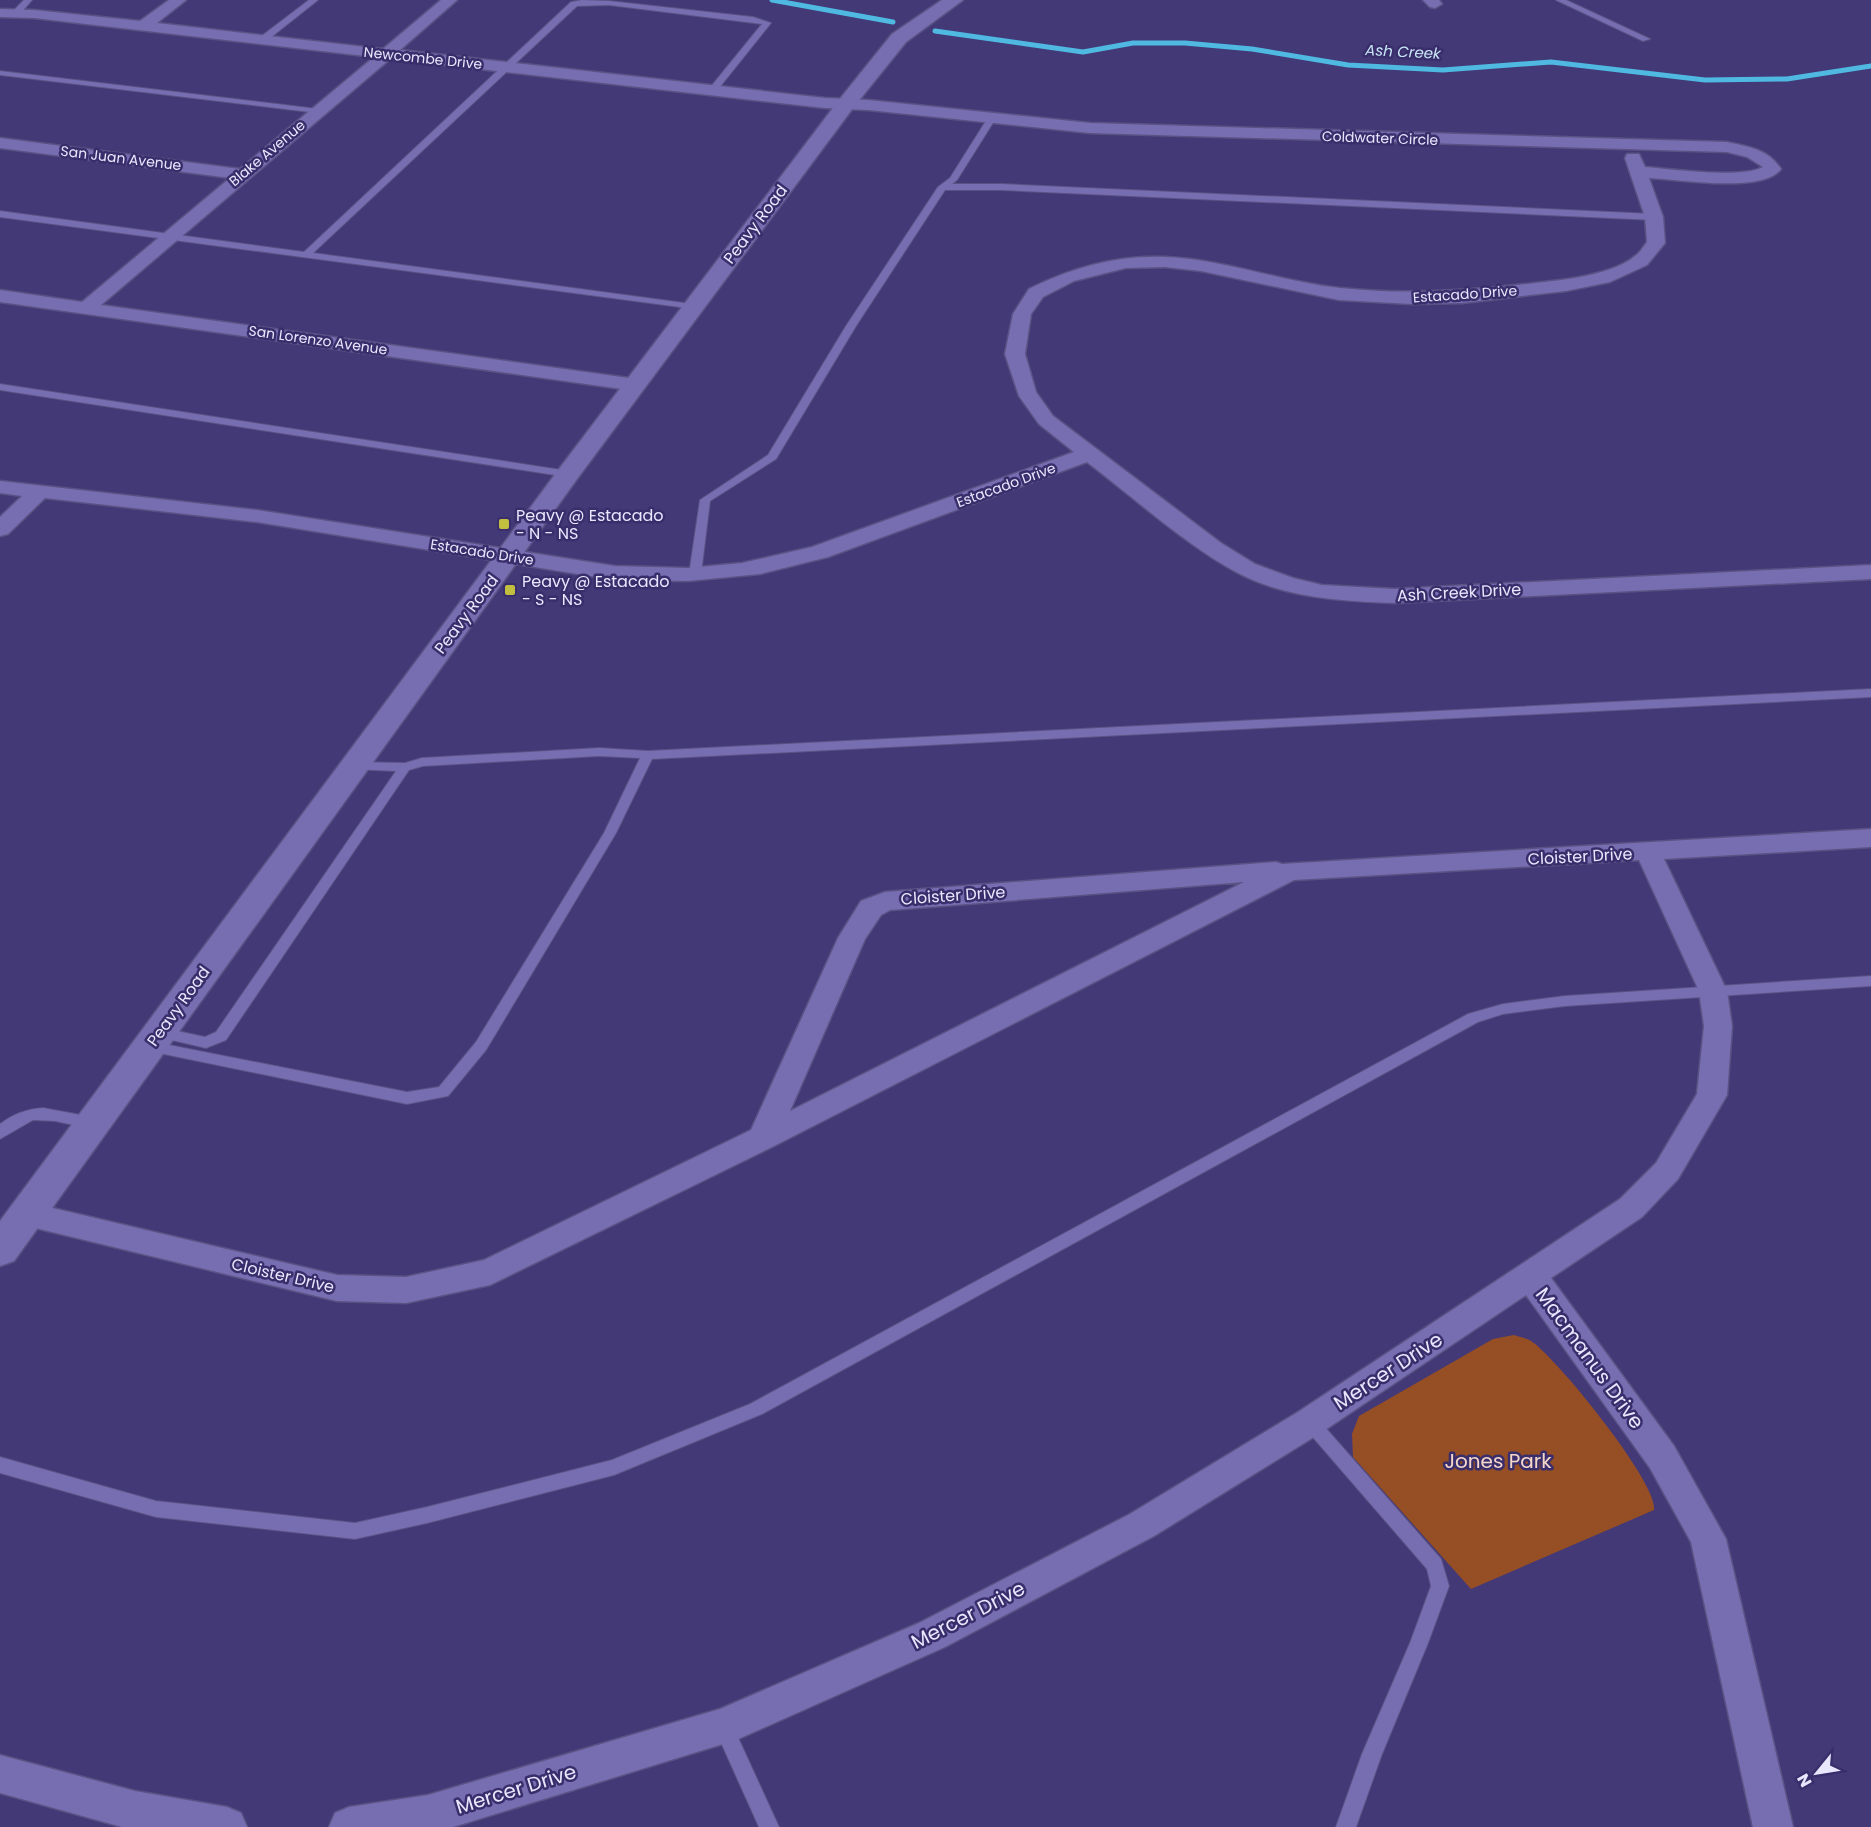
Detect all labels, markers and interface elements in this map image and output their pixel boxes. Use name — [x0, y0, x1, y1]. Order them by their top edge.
water label: Ash Creek — [1364, 39, 1443, 64]
street label: Newcombe Drive — [363, 42, 483, 74]
street label: Blake Avenue — [225, 115, 310, 191]
street label: Coldwater Circle — [1321, 126, 1439, 150]
street label: San Juan Avenue — [59, 141, 183, 175]
street label: Peavy Road — [718, 180, 793, 269]
street label: Estacado Drive — [1412, 280, 1518, 308]
street label: San Lorenzo Avenue — [247, 320, 389, 360]
street label: Estacado Drive — [954, 458, 1059, 512]
place label: Peavy @ Estacado - N - NS — [516, 504, 664, 545]
marker: Peavy @ Estacado - N - NS — [497, 517, 511, 531]
street label: Estacado Drive — [429, 534, 535, 570]
street label: Peavy Road — [429, 570, 504, 659]
place label: Peavy @ Estacado - S - NS — [522, 570, 670, 611]
street label: Ash Creek Drive — [1396, 578, 1522, 607]
marker: Peavy @ Estacado - S - NS — [503, 583, 517, 597]
street label: Cloister Drive — [1527, 842, 1633, 871]
street label: Cloister Drive — [900, 880, 1006, 911]
street label: Peavy Road — [142, 962, 215, 1051]
street label: Cloister Drive — [229, 1252, 337, 1299]
street label: Macmanus Drive — [1529, 1282, 1651, 1434]
street label: Mercer Drive — [1328, 1325, 1448, 1417]
park label: Jones Park — [1444, 1447, 1552, 1475]
street label: Mercer Drive — [906, 1574, 1030, 1656]
north arrow — [1787, 1743, 1847, 1803]
street label: Mercer Drive — [452, 1757, 580, 1821]
text: N — [1791, 1769, 1817, 1791]

